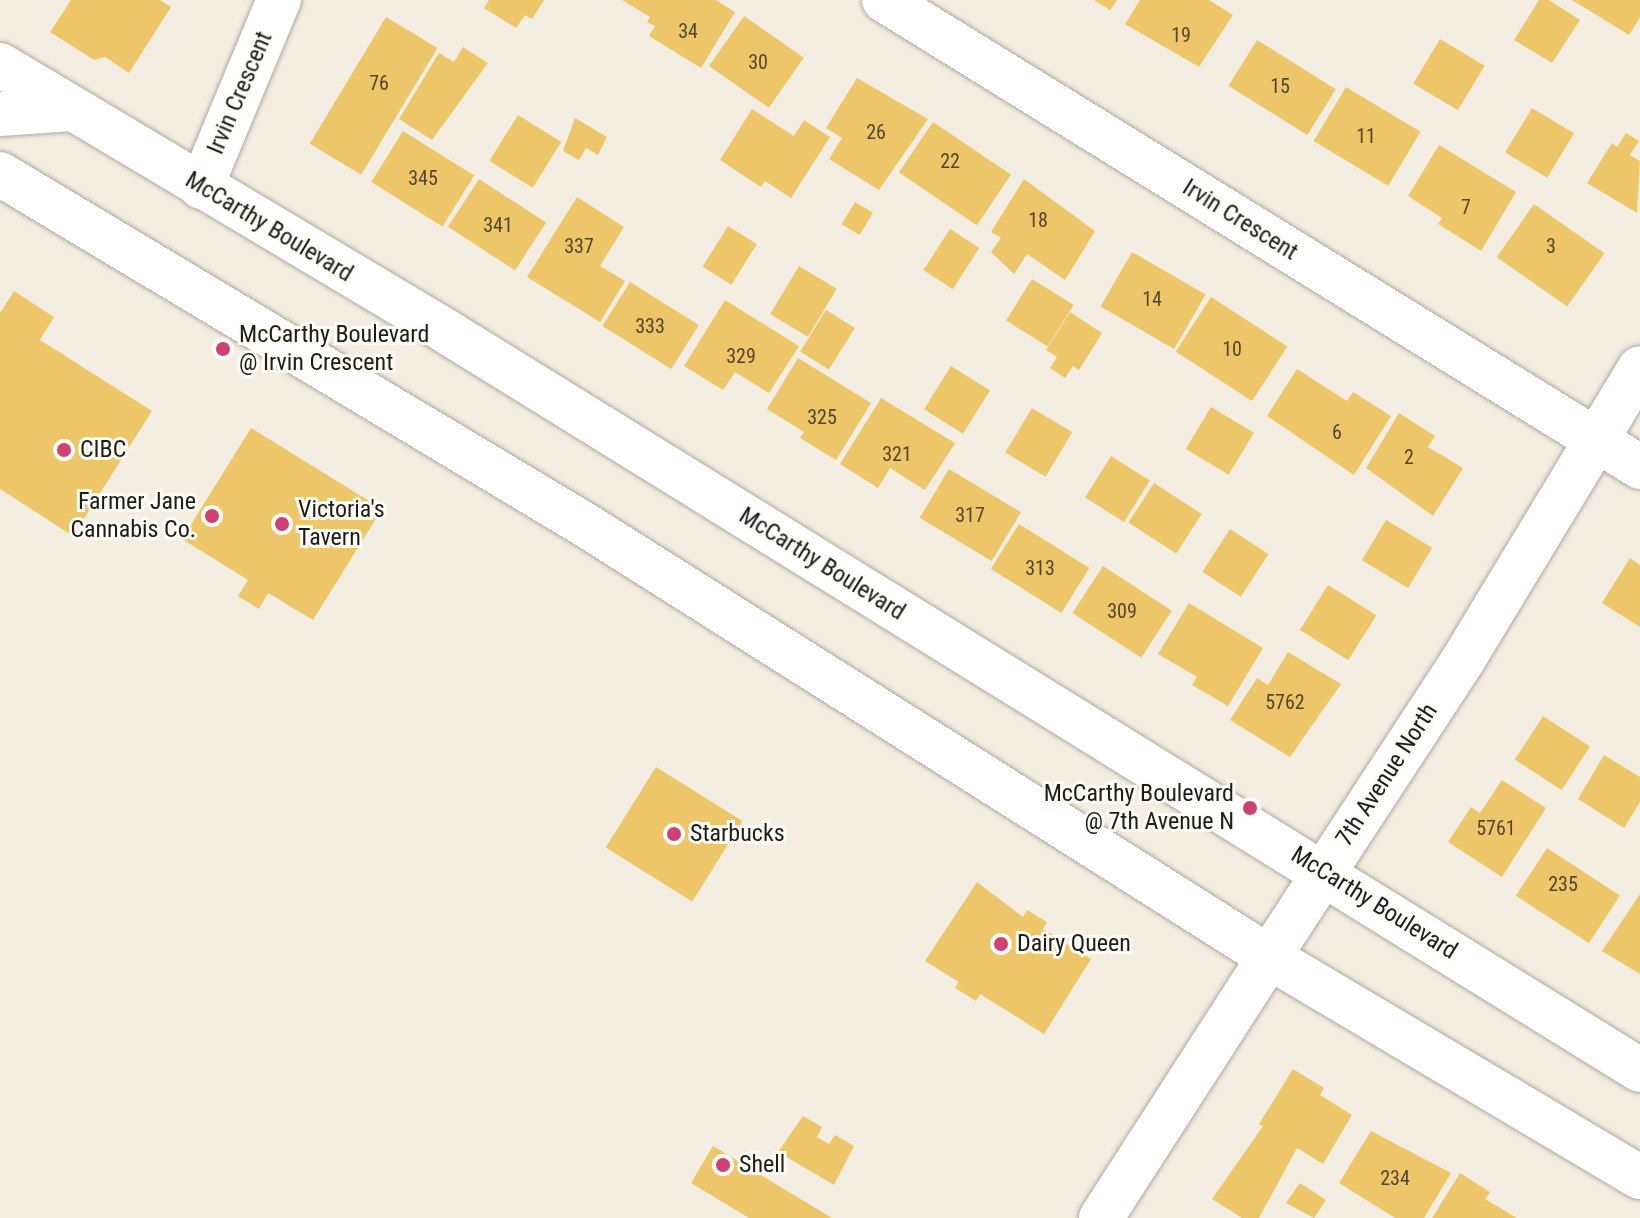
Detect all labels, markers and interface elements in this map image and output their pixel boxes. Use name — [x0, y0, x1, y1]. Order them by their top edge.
house number: 34 — [678, 19, 698, 43]
house number: 19 — [1171, 23, 1191, 47]
street label: Irvin Crescent — [201, 27, 279, 159]
house number: 30 — [748, 50, 768, 74]
house number: 76 — [369, 71, 389, 95]
house number: 15 — [1270, 74, 1290, 98]
house number: 26 — [866, 120, 886, 144]
house number: 11 — [1356, 124, 1376, 148]
house number: 22 — [940, 149, 960, 173]
street label: McCarthy Boulevard — [180, 166, 358, 288]
house number: 345 — [408, 166, 438, 190]
street label: Irvin Crescent — [1177, 173, 1303, 267]
house number: 7 — [1461, 195, 1471, 219]
house number: 18 — [1028, 208, 1048, 232]
house number: 341 — [483, 213, 513, 237]
house number: 337 — [564, 234, 594, 258]
house number: 3 — [1546, 234, 1556, 258]
house number: 14 — [1142, 287, 1162, 311]
house number: 333 — [635, 314, 665, 338]
place label: McCarthy Boulevard @ Irvin Crescent — [239, 321, 429, 377]
house number: 10 — [1222, 337, 1242, 361]
marker: McCarthy Boulevard @ Irvin Crescent — [214, 340, 232, 358]
house number: 329 — [726, 344, 756, 368]
house number: 325 — [807, 405, 837, 429]
house number: 6 — [1332, 420, 1342, 444]
place label: CIBC — [80, 436, 126, 464]
marker: CIBC — [55, 441, 73, 459]
house number: 321 — [882, 442, 912, 466]
house number: 2 — [1404, 445, 1414, 469]
place label: Farmer Jane Cannabis Co. — [70, 488, 196, 544]
place label: Victoria's Tavern — [298, 496, 385, 552]
street label: McCarthy Boulevard — [734, 501, 910, 627]
house number: 317 — [955, 503, 985, 527]
marker: Farmer Jane Cannabis Co. — [203, 507, 221, 525]
marker: Victoria's Tavern — [273, 515, 291, 533]
house number: 313 — [1025, 556, 1055, 580]
house number: 309 — [1107, 599, 1137, 623]
house number: 5762 — [1265, 690, 1305, 714]
street label: 7th Avenue North — [1330, 698, 1444, 852]
place label: McCarthy Boulevard @ 7th Avenue N — [1044, 780, 1234, 836]
marker: McCarthy Boulevard @ 7th Avenue N — [1241, 799, 1259, 817]
house number: 5761 — [1476, 816, 1516, 840]
place label: Starbucks — [690, 820, 785, 848]
marker: Starbucks — [665, 825, 683, 843]
street label: McCarthy Boulevard — [1286, 840, 1462, 966]
house number: 235 — [1548, 872, 1578, 896]
place label: Dairy Queen — [1017, 930, 1131, 958]
marker: Dairy Queen — [992, 935, 1010, 953]
place label: Shell — [739, 1151, 785, 1179]
marker: Shell — [714, 1156, 732, 1174]
house number: 234 — [1380, 1166, 1410, 1190]

